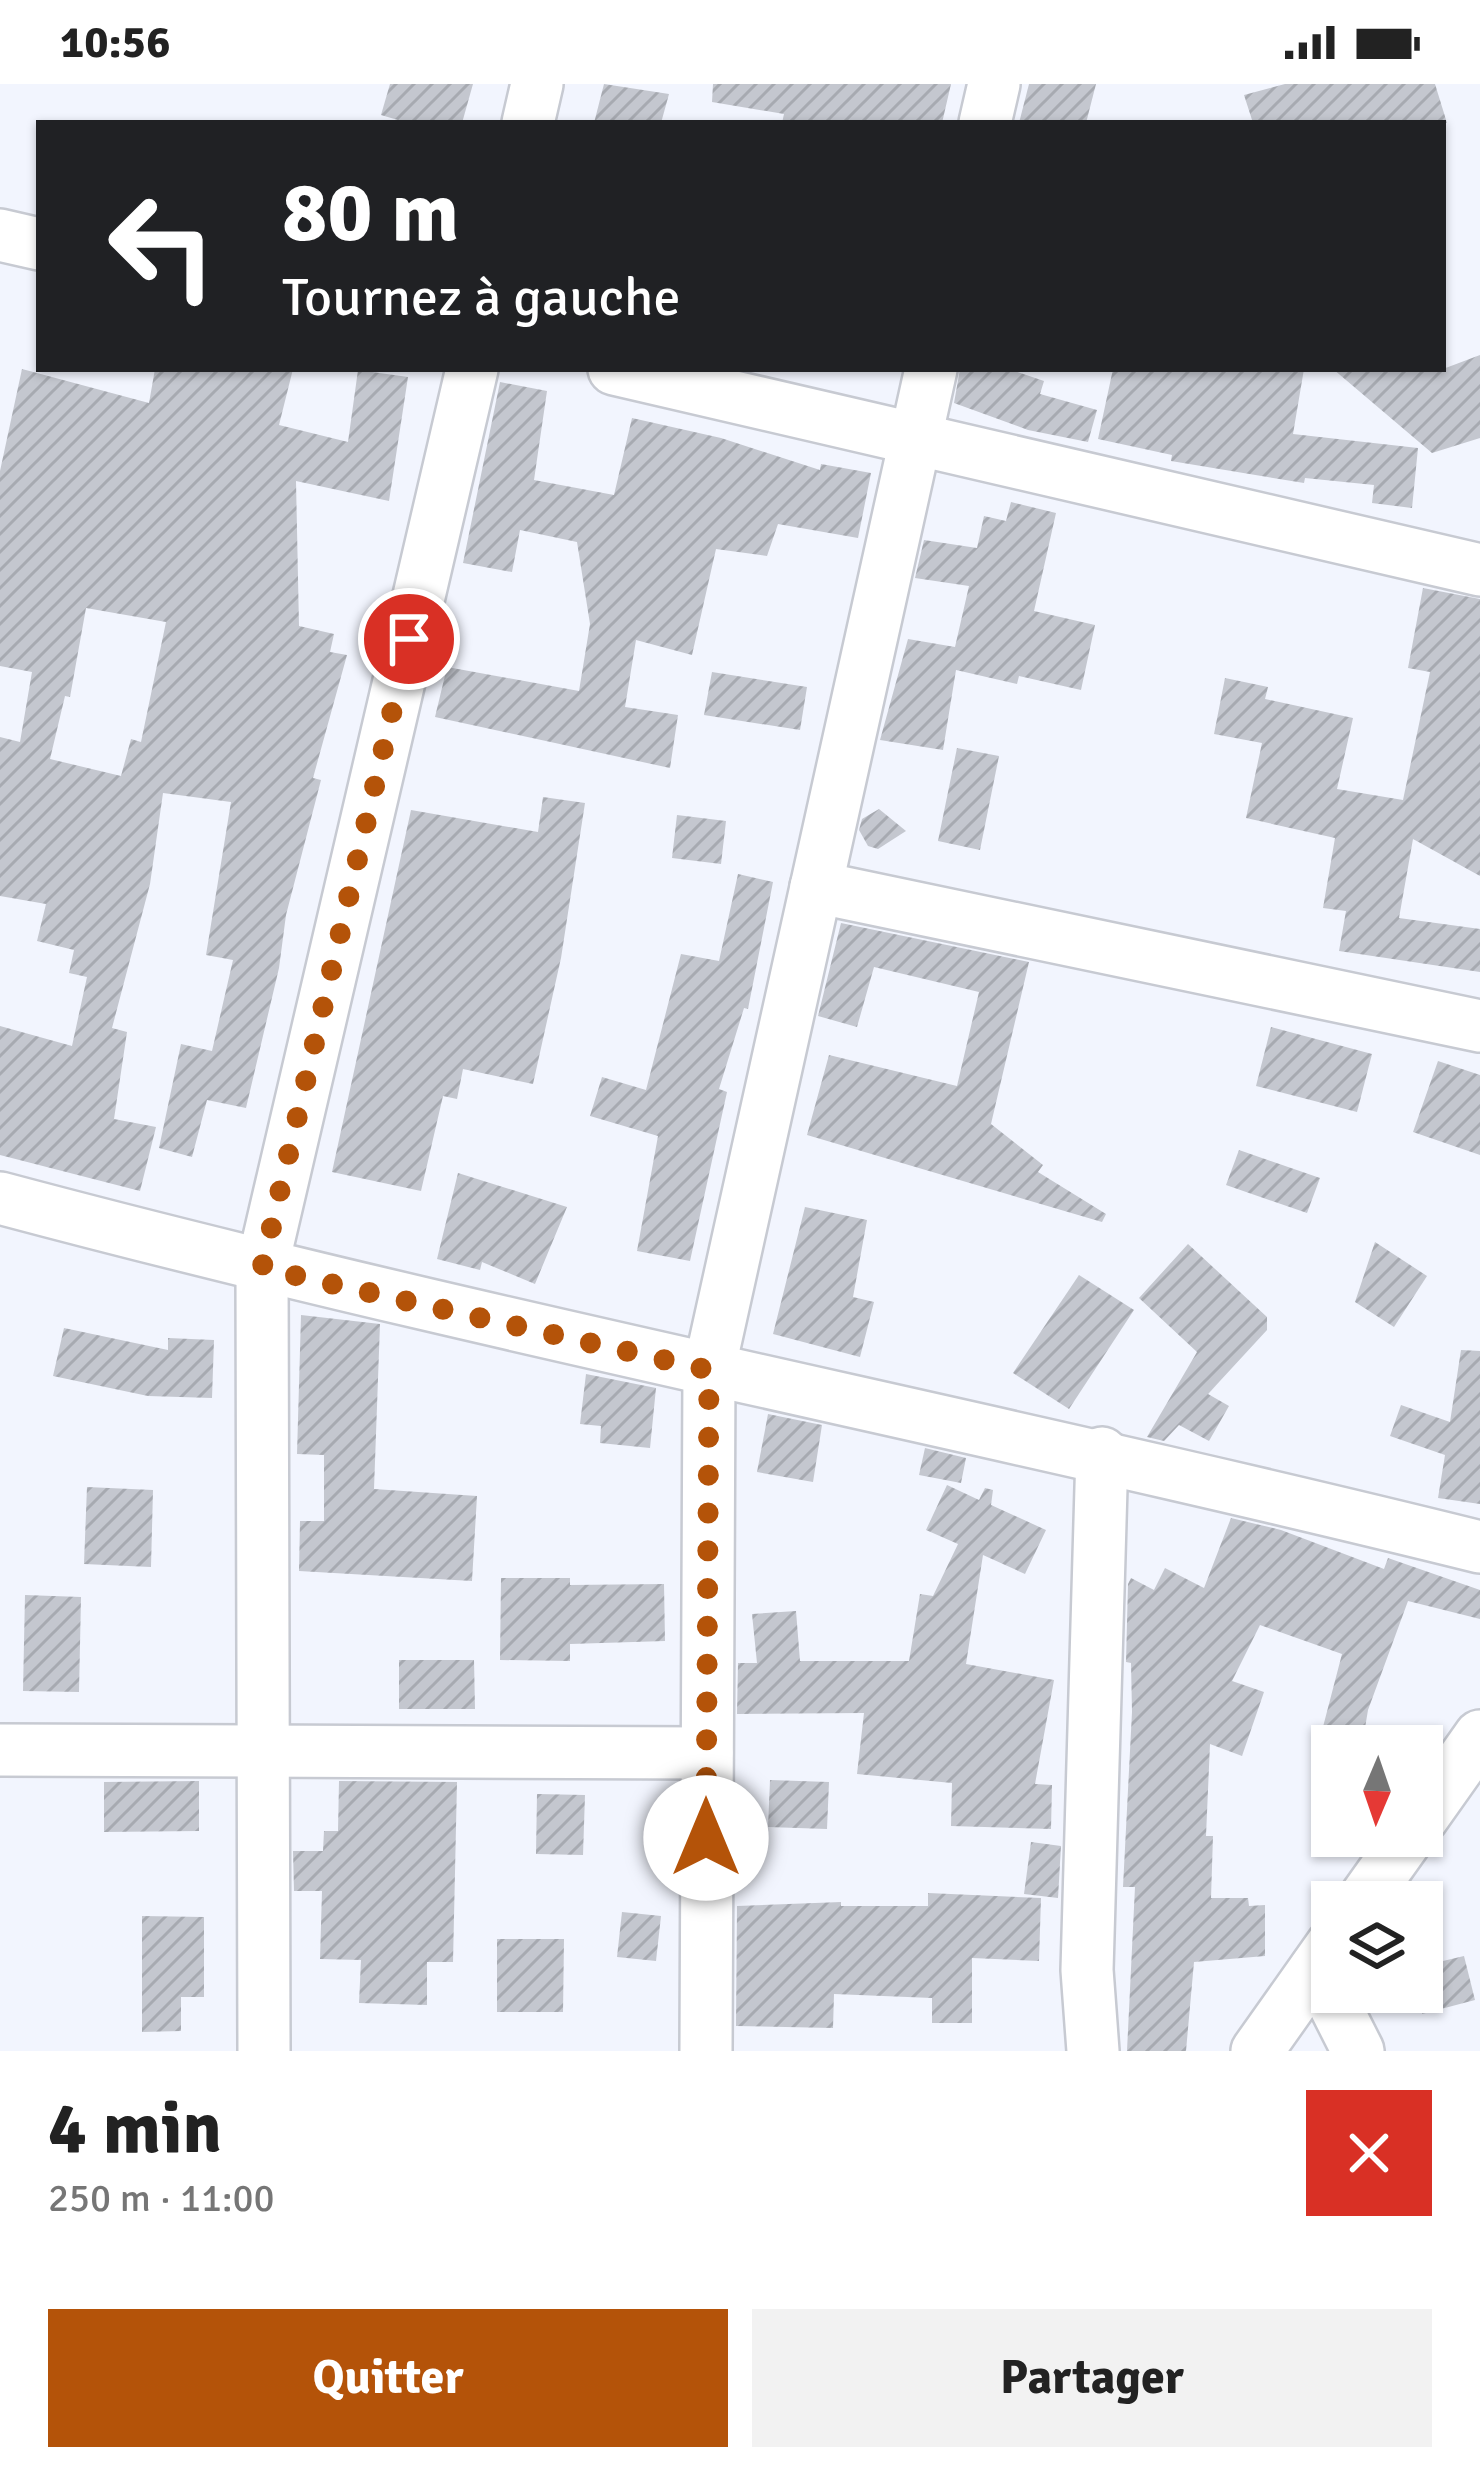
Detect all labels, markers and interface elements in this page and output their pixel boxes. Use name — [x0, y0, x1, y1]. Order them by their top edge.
text: 10:56 — [60, 15, 170, 70]
text: 80 m — [282, 161, 459, 265]
icon: left — [84, 168, 240, 324]
text: Tournez à gauche — [282, 264, 680, 331]
pin — [358, 588, 460, 690]
icon: arrive — [376, 606, 442, 672]
north arrow — [1311, 1725, 1443, 1857]
map controls — [1311, 1725, 1443, 2013]
position arrow — [643, 1775, 769, 1901]
button: layers — [1311, 1881, 1443, 2013]
text: 4 min — [48, 2084, 222, 2173]
button: close — [1306, 2090, 1432, 2216]
text: 250 m · 11:00 — [48, 2174, 275, 2222]
button: Quitter — [48, 2309, 728, 2447]
button: Partager — [752, 2309, 1432, 2447]

